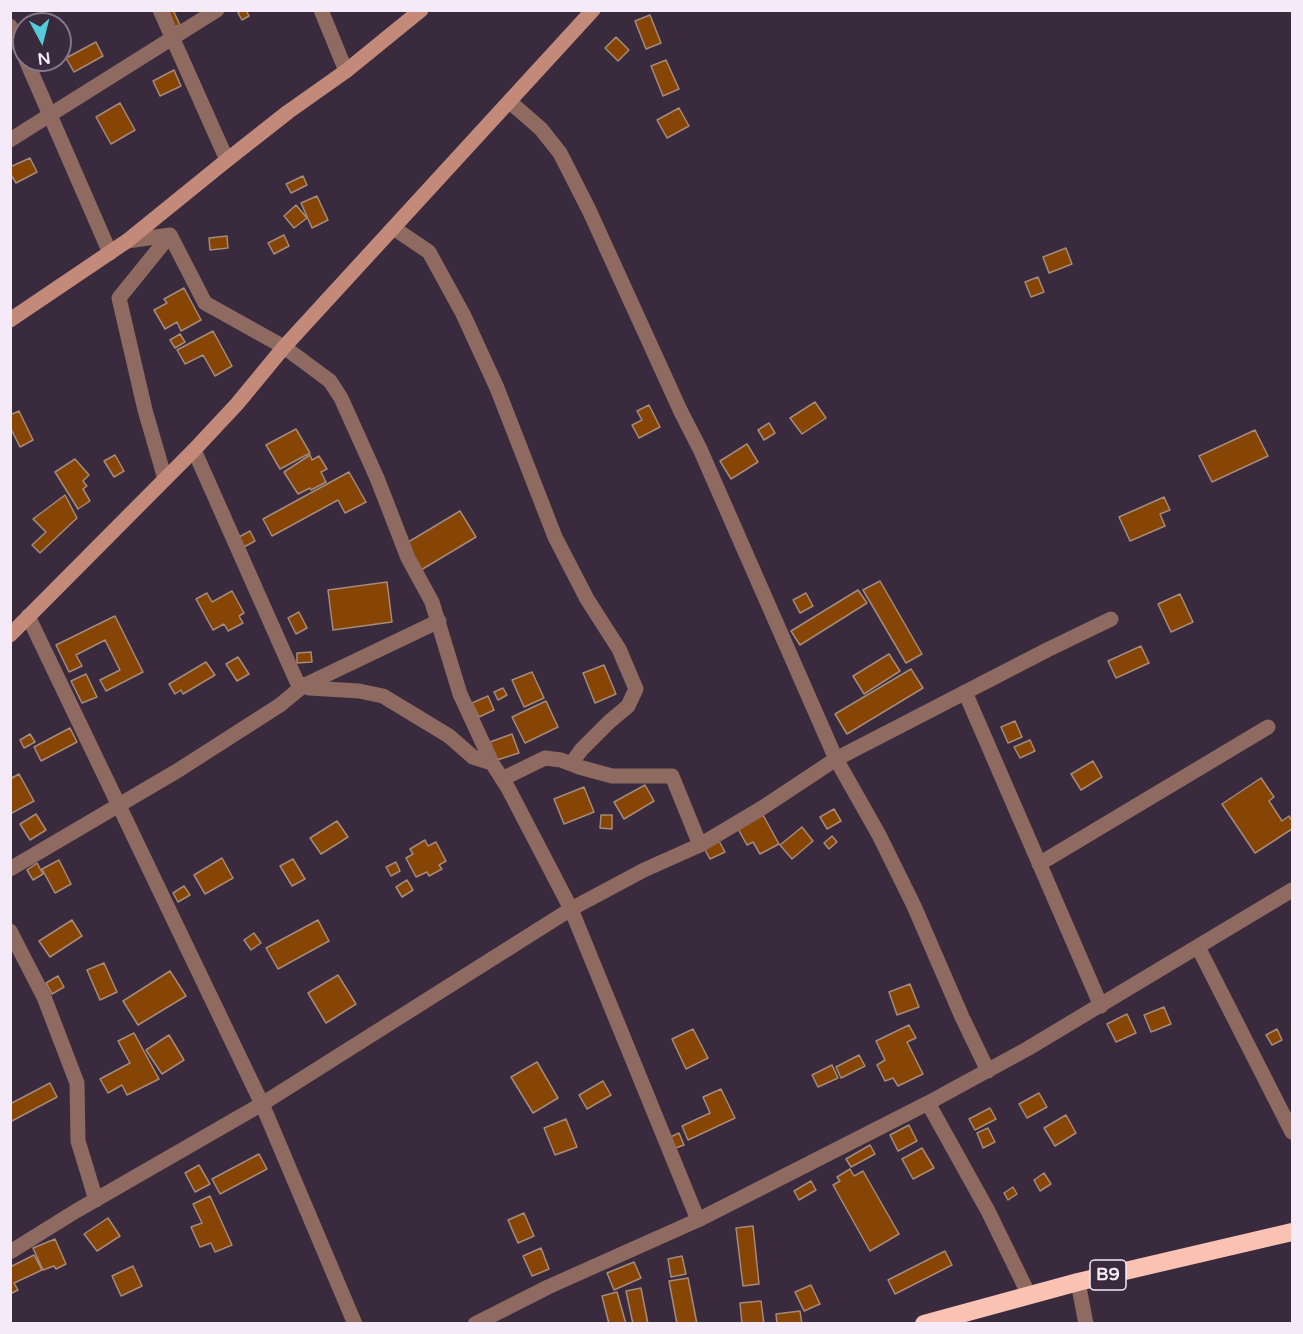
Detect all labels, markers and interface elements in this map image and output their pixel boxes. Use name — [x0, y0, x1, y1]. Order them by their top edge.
north arrow — [12, 12, 72, 72]
text: N — [36, 47, 52, 69]
road number: B9 — [1090, 1260, 1126, 1290]

